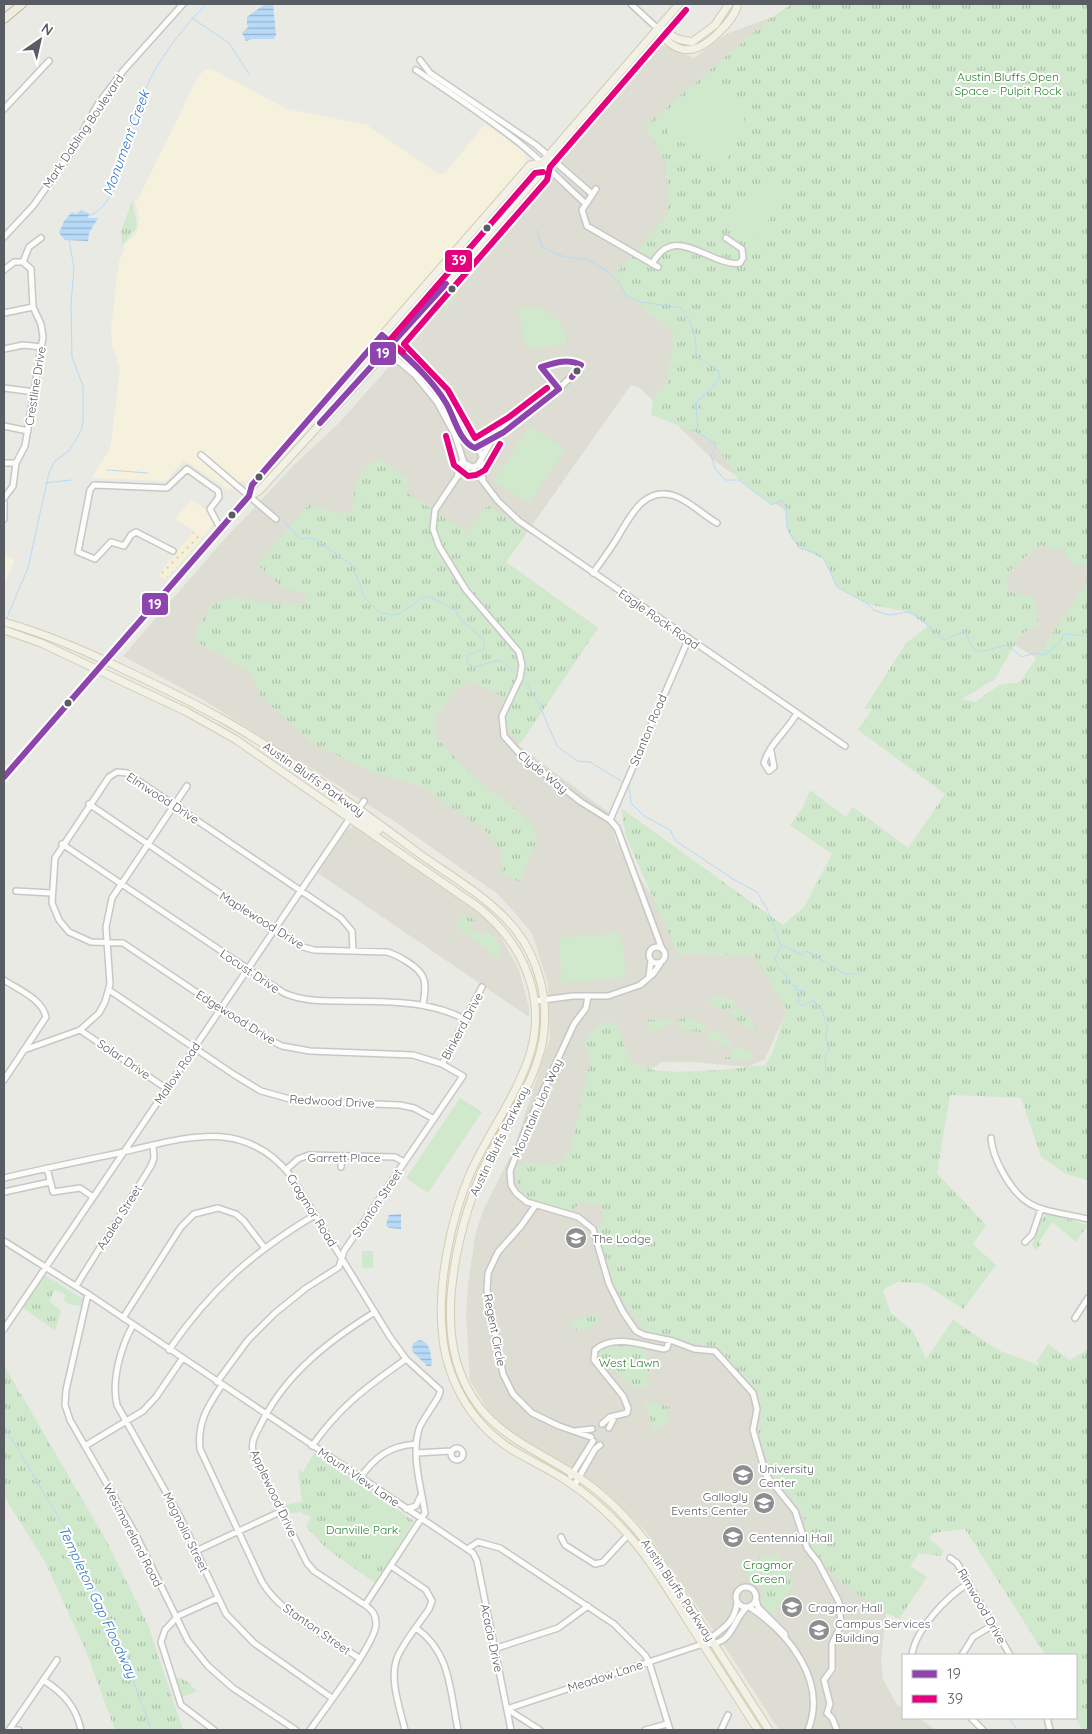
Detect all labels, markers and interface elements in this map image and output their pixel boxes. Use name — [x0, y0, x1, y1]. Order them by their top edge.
north arrow — [15, 15, 65, 65]
text: N — [38, 19, 57, 40]
park label: Austin Bluffs Open Space - Pulpit Rock — [954, 69, 1062, 98]
street label: Mark Dabling Boulevard — [39, 71, 127, 191]
water label: Monument Creek — [99, 86, 154, 198]
unlabelled marker — [482, 223, 492, 233]
line badge: 39 — [444, 249, 473, 273]
text: 39 — [451, 251, 467, 269]
unlabelled marker — [447, 284, 457, 294]
line badge: 19 — [369, 341, 397, 366]
text: 19 — [376, 344, 390, 362]
street label: Crestline Drive — [21, 345, 49, 427]
unlabelled marker — [572, 366, 582, 376]
unlabelled marker — [254, 472, 264, 482]
unlabelled marker — [227, 510, 237, 520]
street label: Eagle Rock Road — [616, 586, 702, 652]
line badge: 19 — [141, 592, 169, 616]
text: 19 — [148, 595, 162, 613]
street label: Stanton Road — [626, 692, 670, 768]
unlabelled marker — [63, 698, 73, 708]
street label: Austin Bluffs Parkway — [260, 738, 368, 820]
street label: Clyde Way — [515, 747, 571, 797]
street label: Elmwood Drive — [124, 769, 202, 827]
street label: Maplewood Drive — [217, 888, 307, 952]
street label: Locust Drive — [217, 946, 283, 996]
street label: Edgewood Drive — [193, 987, 279, 1048]
street label: Binkerd Drive — [438, 990, 486, 1062]
street label: Solar Drive — [95, 1036, 154, 1082]
street label: Mallow Road — [151, 1039, 203, 1107]
street label: Mountain Lion Way — [508, 1056, 566, 1160]
street label: Austin Bluffs Parkway — [466, 1084, 532, 1198]
street label: Redwood Drive — [289, 1091, 375, 1111]
street label: Garrett Place — [307, 1150, 381, 1165]
street label: Stanton Street — [349, 1166, 405, 1240]
street label: Cragmor Road — [284, 1171, 340, 1249]
street label: Azalea Street — [93, 1182, 145, 1252]
school or university icon: The Lodge — [564, 1226, 588, 1250]
place label: The Lodge — [592, 1231, 651, 1246]
street label: Regent Circle — [481, 1293, 509, 1368]
park label: West Lawn — [599, 1355, 659, 1370]
street label: Mount View Lane — [315, 1444, 403, 1510]
street label: Applewood Drive — [247, 1447, 301, 1539]
place label: University Center — [759, 1461, 814, 1490]
school or university icon: University Center — [731, 1463, 755, 1487]
street label: Westmoreland Road — [100, 1481, 166, 1589]
street label: Magnolia Street — [160, 1489, 212, 1575]
place label: Gallogly Events Center — [671, 1489, 748, 1518]
school or university icon: Gallogly Events Center — [752, 1491, 776, 1515]
park label: Danville Park — [326, 1522, 398, 1537]
water label: Templeton Gap Floodway — [55, 1523, 142, 1682]
school or university icon: Centennial Hall — [721, 1525, 745, 1549]
place label: Centennial Hall — [749, 1530, 833, 1545]
street label: Austin Bluffs Parkway — [638, 1536, 718, 1644]
park label: Cragmor Green — [743, 1557, 793, 1586]
street label: Rimwood Drive — [954, 1566, 1010, 1647]
school or university icon: Cragmor Hall — [780, 1595, 804, 1619]
street label: Stanton Street — [280, 1600, 354, 1658]
place label: Cragmor Hall — [808, 1600, 883, 1615]
street label: Acacia Drive — [477, 1602, 507, 1674]
place label: Campus Services Building — [835, 1616, 931, 1645]
school or university icon: Campus Services Building — [807, 1618, 831, 1642]
legend — [902, 1654, 1077, 1719]
street label: Meadow Lane — [565, 1657, 645, 1695]
text: 19 — [947, 1664, 961, 1683]
text: 39 — [947, 1689, 963, 1708]

